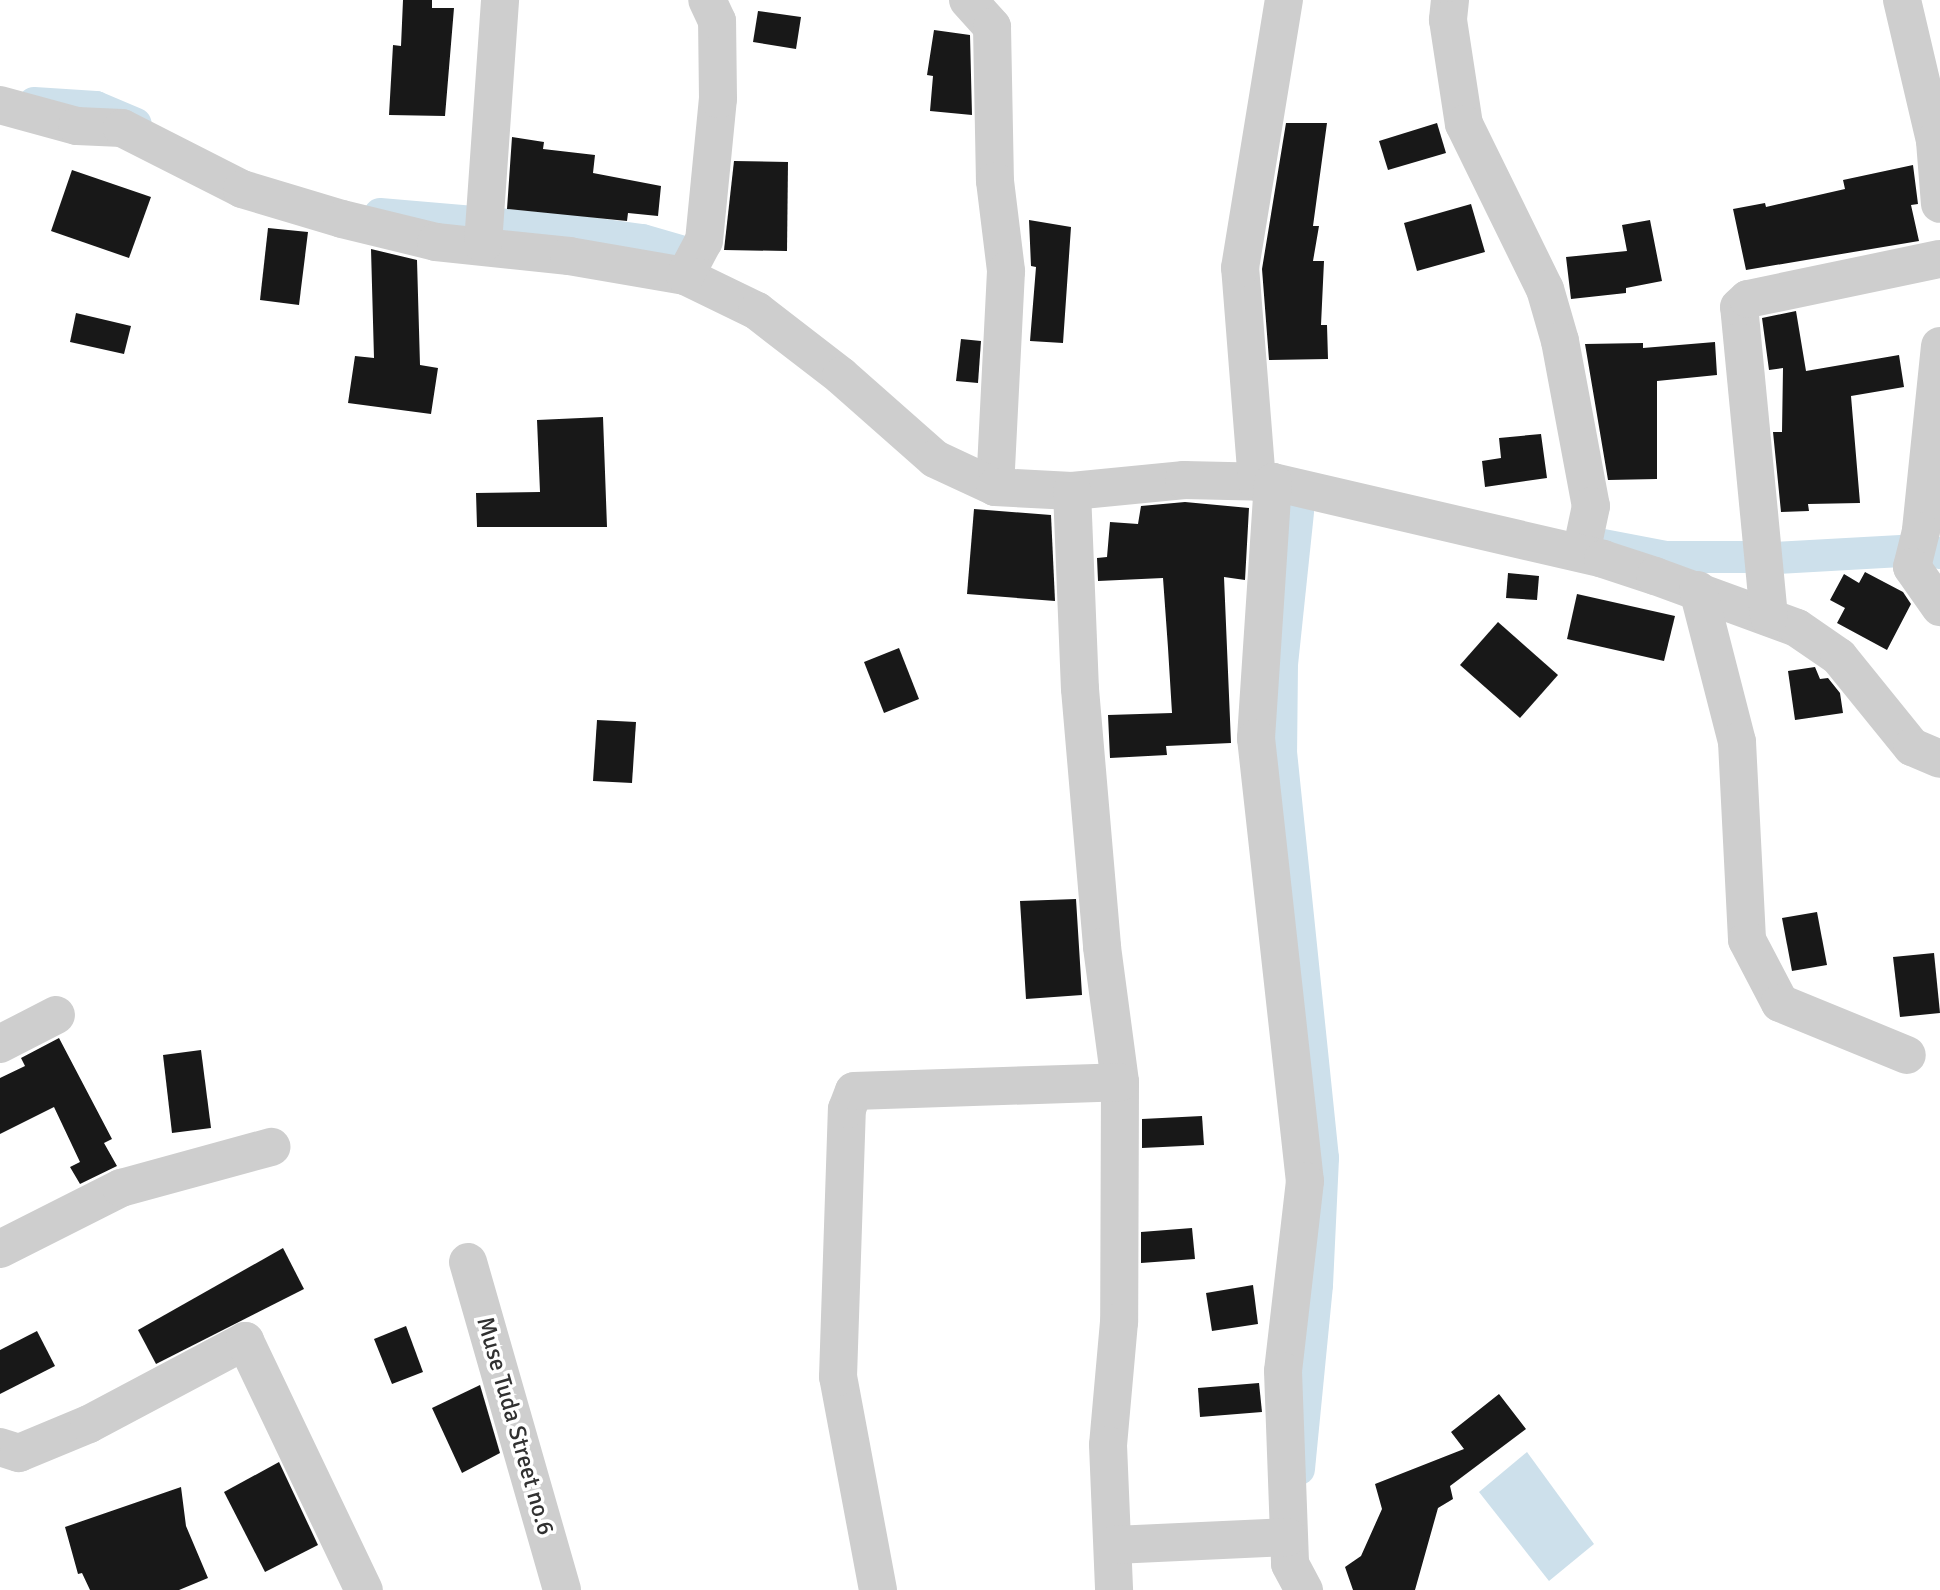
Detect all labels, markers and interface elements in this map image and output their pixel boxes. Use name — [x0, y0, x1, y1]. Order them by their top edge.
street label: Muse Tuda Street no.6 — [470, 1313, 560, 1539]

